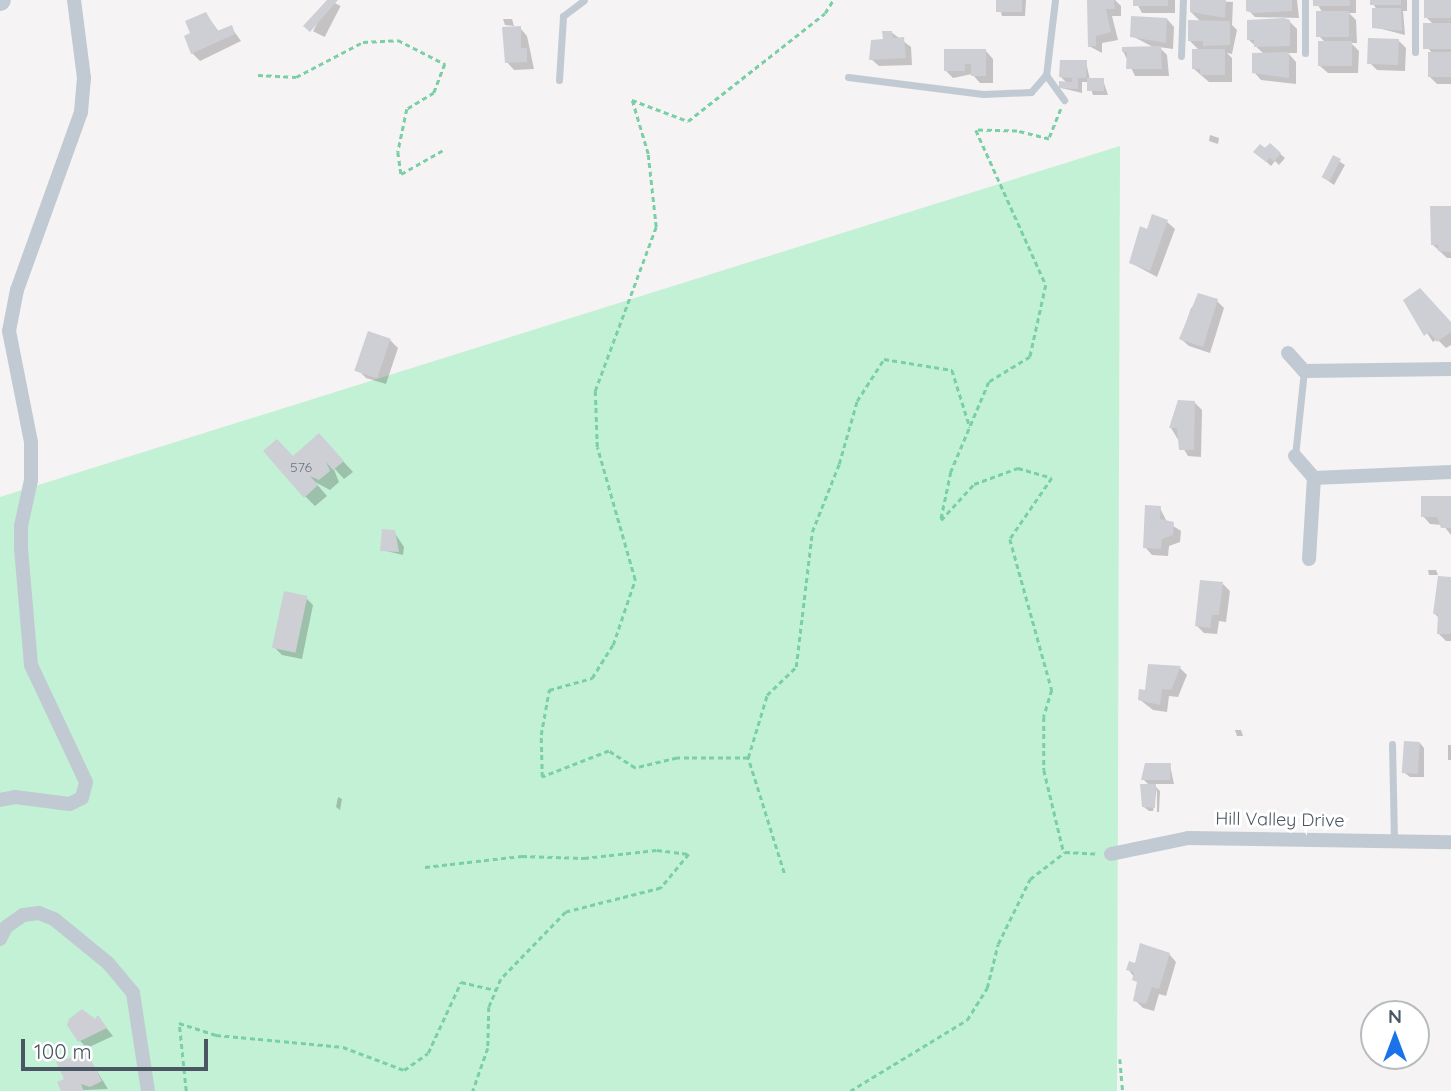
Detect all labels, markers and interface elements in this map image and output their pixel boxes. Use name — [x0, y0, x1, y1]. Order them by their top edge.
house number: 576 — [290, 459, 312, 475]
street label: Hill Valley Drive — [1215, 808, 1345, 832]
north arrow — [1360, 1000, 1430, 1070]
text: N — [1388, 1004, 1402, 1028]
scale bar — [24, 1024, 212, 1068]
text: 100 m — [34, 1038, 92, 1064]

